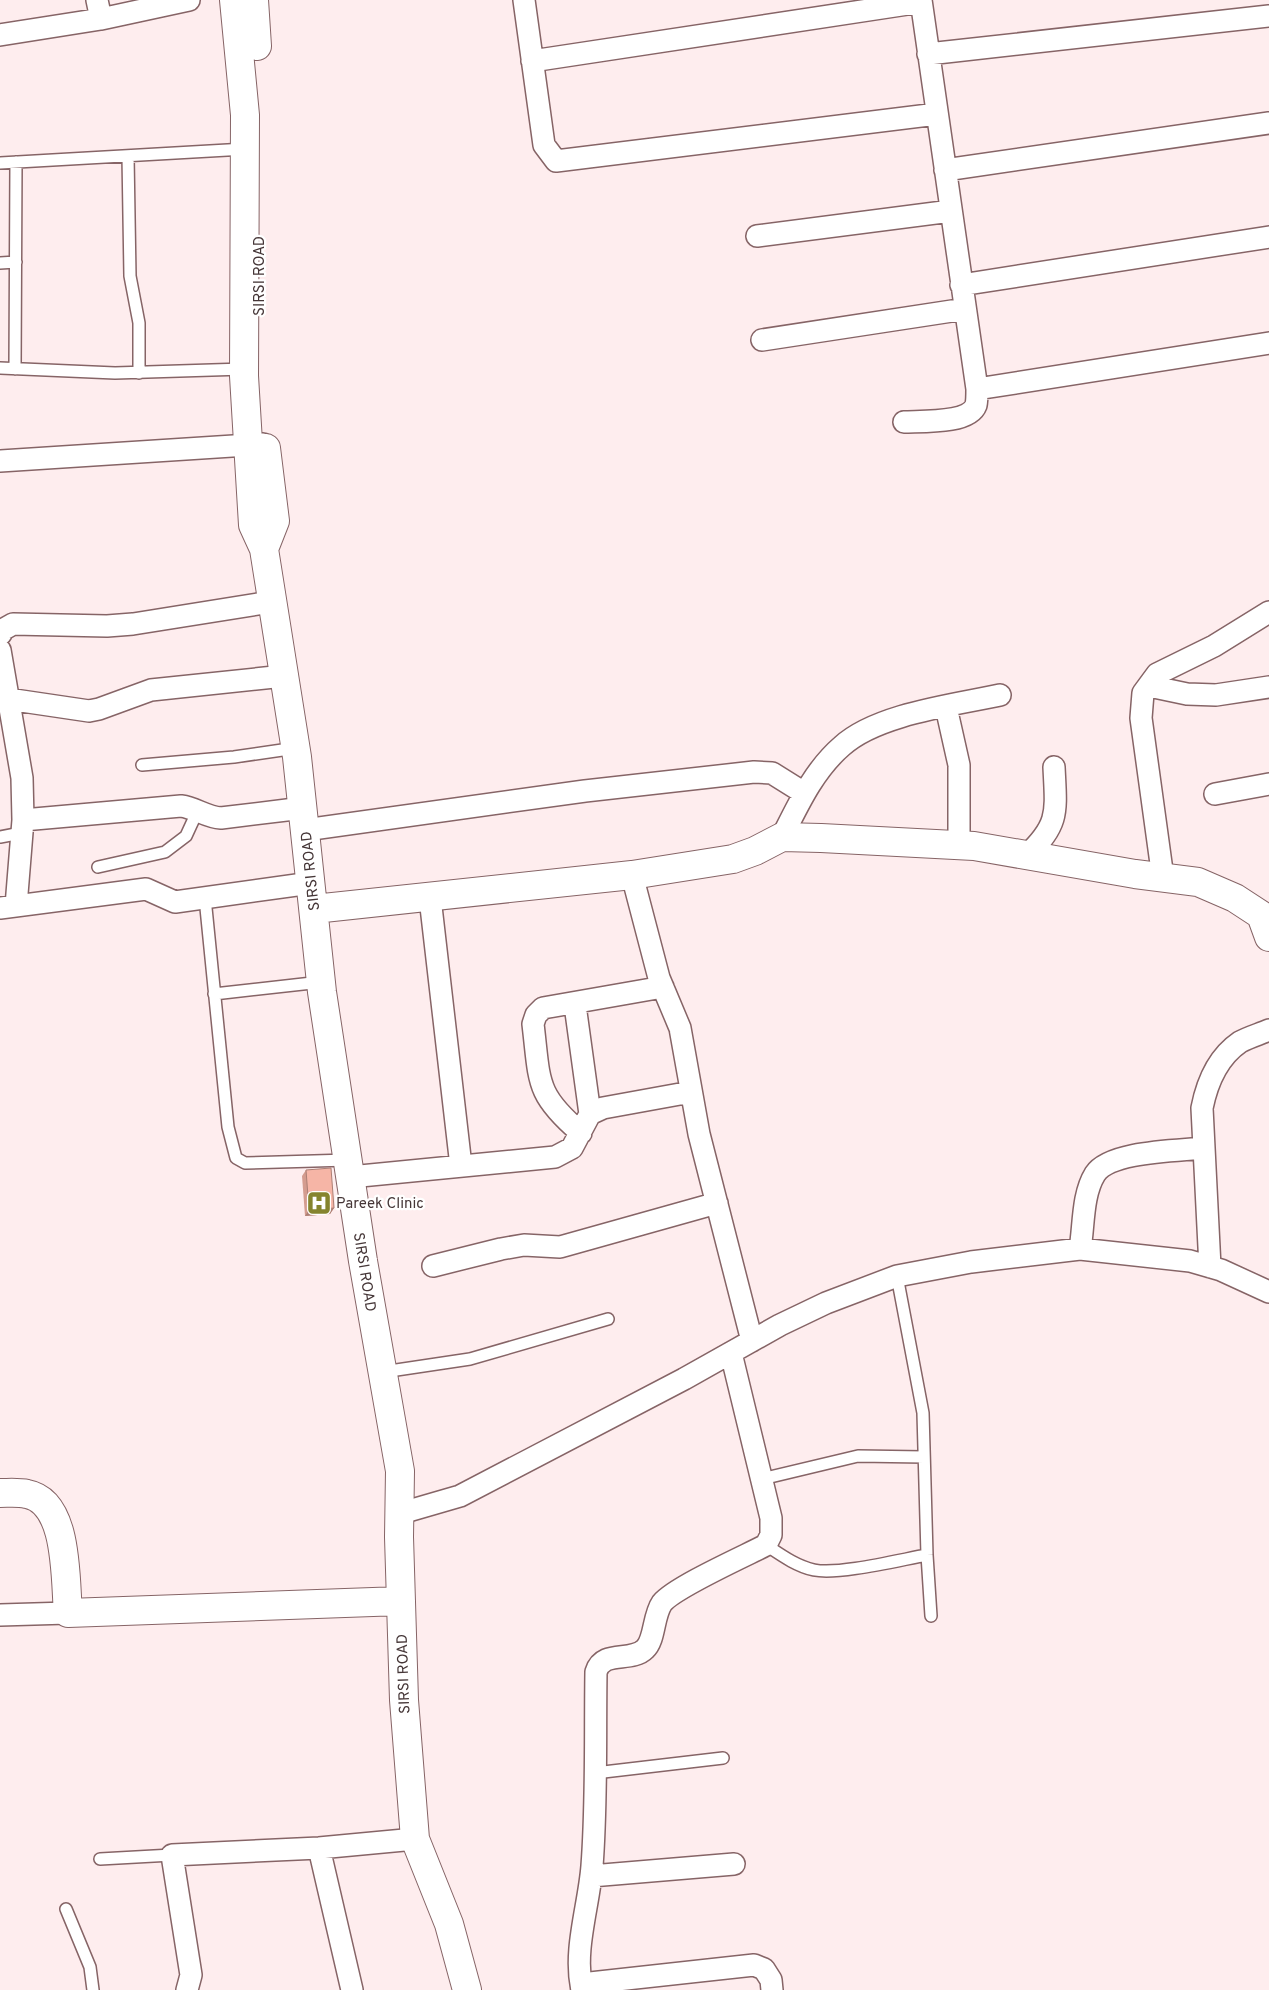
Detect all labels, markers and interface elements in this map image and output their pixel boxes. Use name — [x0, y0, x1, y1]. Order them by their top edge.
street label: SIRSI ROAD — [251, 236, 270, 316]
street label: SIRSI ROAD — [298, 830, 325, 912]
hospital icon: Pareek Clinic — [306, 1190, 332, 1216]
place label: Pareek Clinic — [336, 1195, 424, 1214]
street label: SIRSI ROAD — [348, 1231, 379, 1313]
street label: SIRSI ROAD — [394, 1634, 415, 1714]

